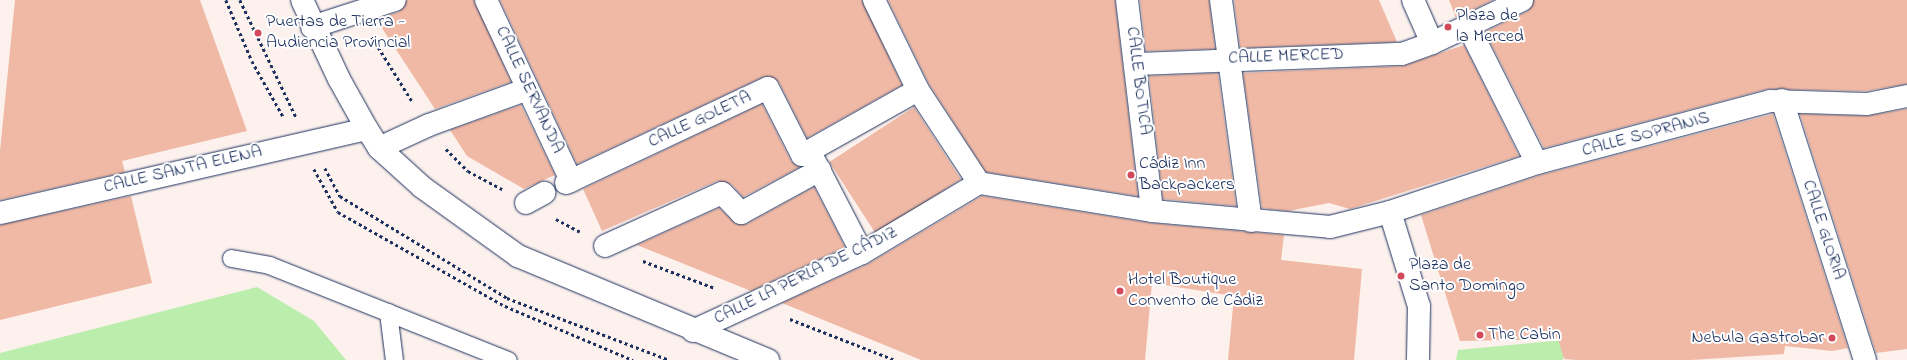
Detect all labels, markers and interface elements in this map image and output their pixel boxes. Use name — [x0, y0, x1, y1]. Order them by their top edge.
place label: Plaza de la Merced — [1456, 6, 1524, 48]
place label: Puertas de Tierra - Audiencia Provincial — [266, 12, 410, 54]
marker: Plaza de la Merced — [1443, 22, 1453, 32]
street label: CALLE SERVANDA — [490, 23, 568, 157]
street label: CALLE BOTICA — [1121, 26, 1155, 136]
marker: Puertas de Tierra - Audiencia Provincial — [253, 28, 263, 38]
street label: CALLE MERCED — [1228, 44, 1344, 70]
street label: CALLE GOLETA — [645, 87, 755, 153]
street label: CALLE SOPRANIS — [1580, 108, 1712, 162]
street label: CALLE SANTA ELENA — [102, 141, 264, 199]
place label: Cádiz Inn Backpackers — [1139, 154, 1235, 196]
marker: Cádiz Inn Backpackers — [1126, 170, 1136, 180]
street label: CALLE GLORIA — [1797, 177, 1849, 283]
street label: CALLE LA PERLA DE CÁDIZ — [711, 222, 901, 330]
place label: Plaza de Santo Domingo — [1409, 255, 1525, 298]
place label: Hotel Boutique Convento de Cádiz — [1128, 270, 1263, 312]
marker: Plaza de Santo Domingo — [1396, 271, 1406, 281]
marker: Hotel Boutique Convento de Cádiz — [1115, 286, 1125, 296]
place label: The Cabin — [1488, 324, 1561, 346]
place label: Nebula Gastrobar — [1691, 327, 1824, 349]
marker: The Cabin — [1475, 330, 1485, 340]
marker: Nebula Gastrobar — [1827, 333, 1837, 343]

